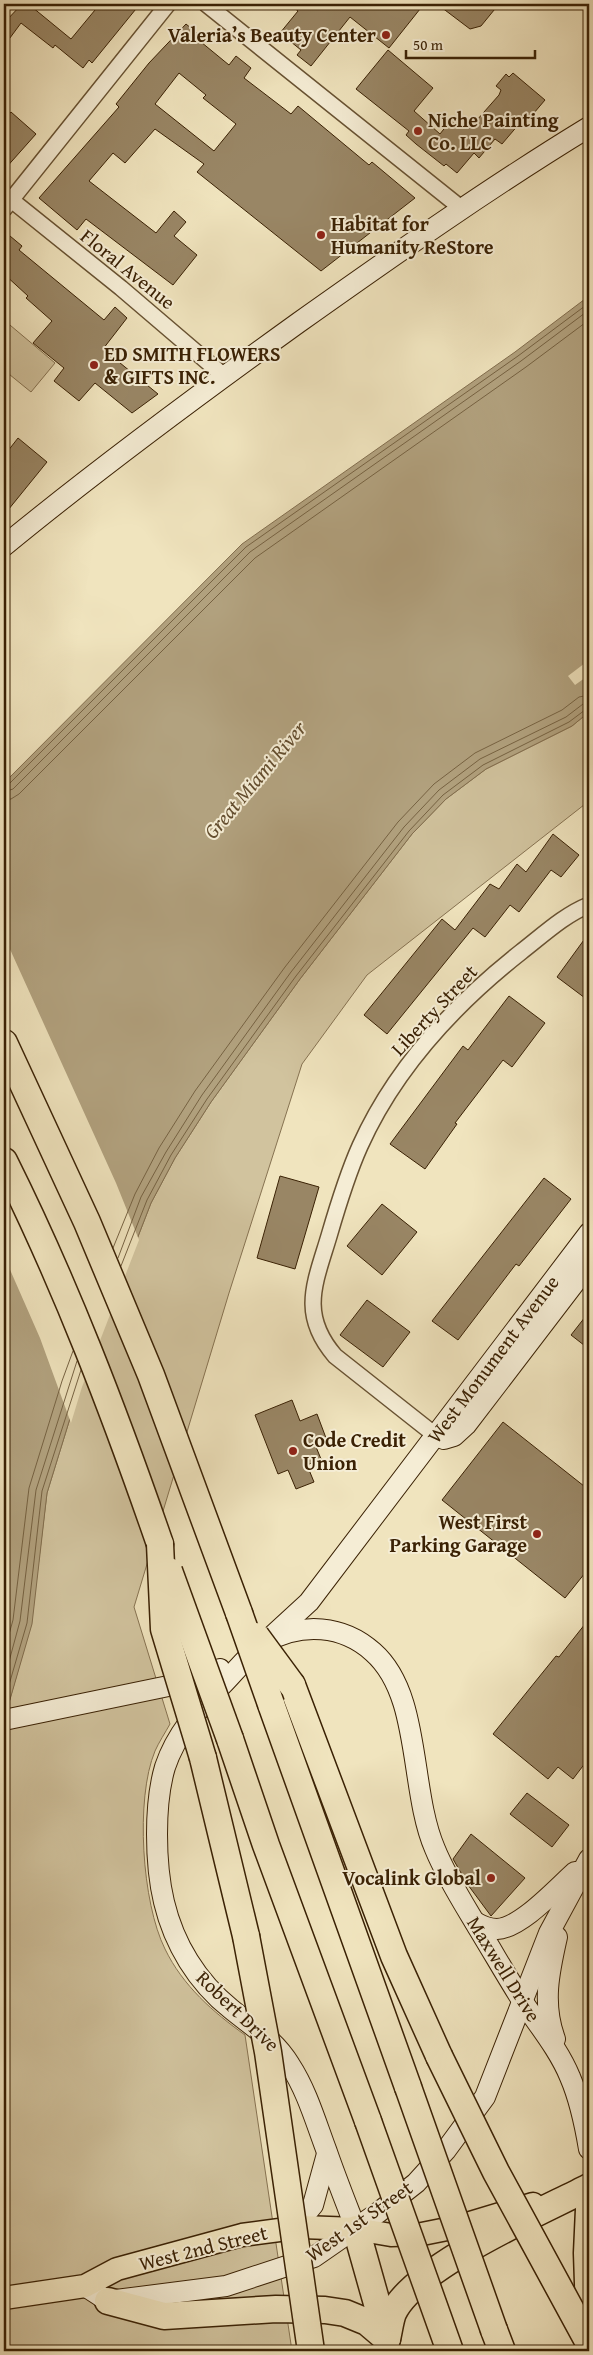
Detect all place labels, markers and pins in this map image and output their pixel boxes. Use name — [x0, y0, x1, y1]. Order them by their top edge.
place label: Valeria’s Beauty Center — [168, 20, 376, 49]
marker: Valeria’s Beauty Center — [380, 29, 392, 41]
place label: Niche Painting Co. LLC — [428, 105, 559, 157]
marker: Niche Painting Co. LLC — [412, 125, 424, 137]
place label: Habitat for Humanity ReStore — [331, 209, 494, 261]
marker: Habitat for Humanity ReStore — [315, 229, 327, 241]
place label: ED SMITH FLOWERS & GIFTS INC. — [104, 339, 281, 391]
marker: ED SMITH FLOWERS & GIFTS INC. — [88, 359, 100, 371]
place label: Code Credit Union — [303, 1425, 406, 1477]
marker: Code Credit Union — [287, 1445, 299, 1457]
place label: West First Parking Garage — [390, 1507, 527, 1559]
marker: West First Parking Garage — [531, 1528, 543, 1540]
place label: Vocalink Global — [342, 1863, 481, 1892]
marker: Vocalink Global — [485, 1872, 497, 1884]

